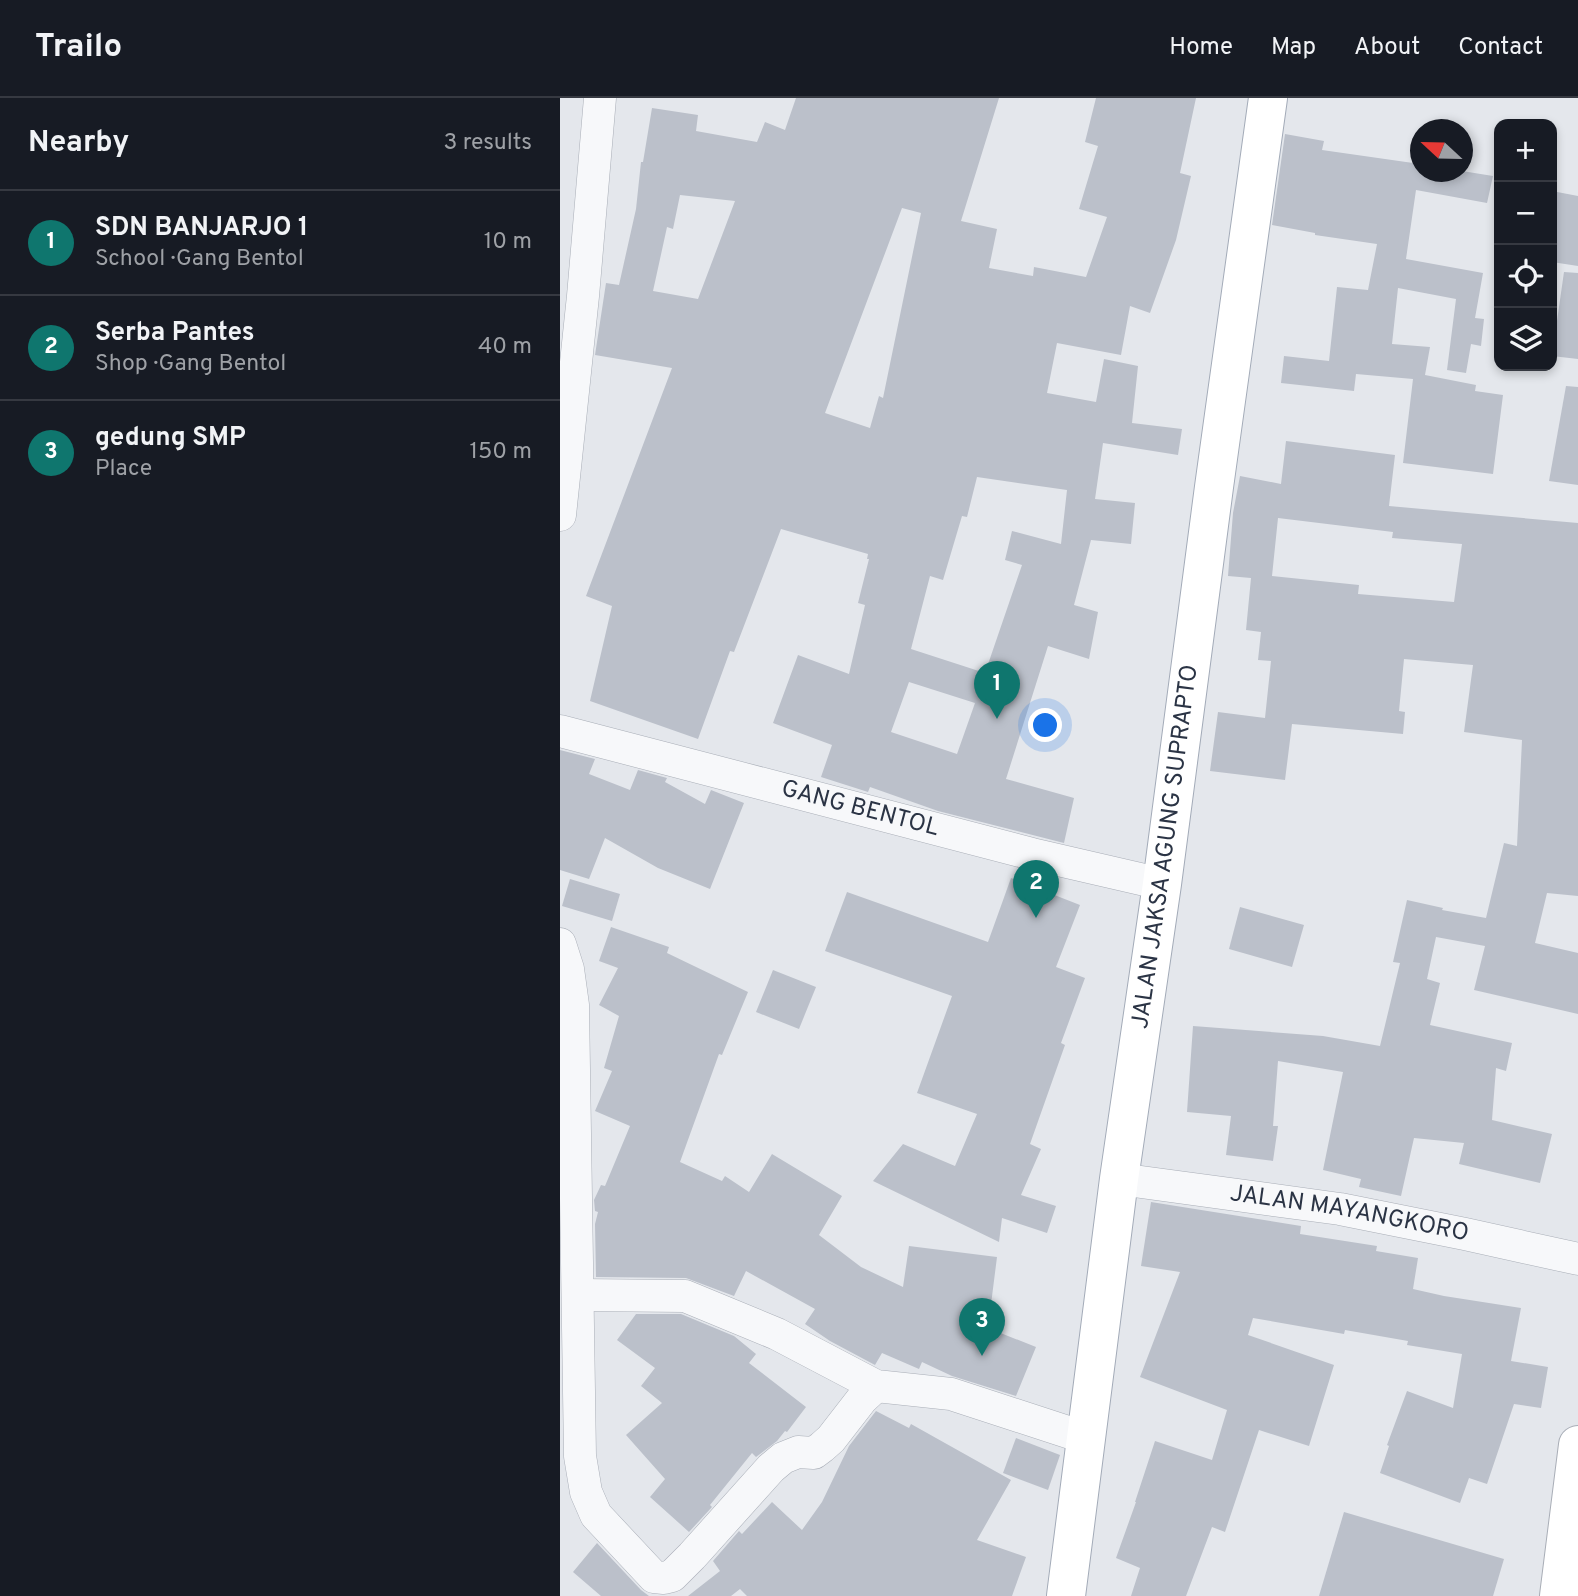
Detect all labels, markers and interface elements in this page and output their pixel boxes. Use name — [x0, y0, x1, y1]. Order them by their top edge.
text: Trailo — [35, 27, 122, 69]
text: Home — [1169, 33, 1233, 63]
text: Map — [1271, 33, 1316, 63]
text: About — [1354, 33, 1420, 63]
text: Contact — [1458, 33, 1543, 63]
north arrow — [1410, 119, 1473, 182]
map controls — [1494, 119, 1557, 371]
button: + — [1494, 119, 1557, 182]
text: Nearby — [28, 125, 129, 162]
text: 3 results — [443, 129, 532, 158]
button: − — [1494, 182, 1557, 245]
text: SDN BANJARJO 1 — [95, 212, 308, 245]
text: 1 — [46, 228, 56, 257]
text: 10 m — [484, 228, 532, 257]
text: School · Gang Bentol — [95, 245, 304, 274]
button: locate — [1494, 245, 1557, 308]
button: layers — [1494, 308, 1557, 371]
text: Serba Pantes — [95, 317, 255, 350]
text: 2 — [44, 333, 58, 362]
text: 40 m — [478, 333, 532, 362]
text: Shop · Gang Bentol — [95, 350, 286, 379]
text: gedung SMP — [95, 422, 246, 455]
text: 3 — [44, 438, 58, 467]
text: 150 m — [470, 438, 532, 467]
text: Place — [95, 455, 152, 484]
pin: 1 — [974, 661, 1020, 719]
street label: JALAN JAKSA AGUNG SUPRAPTO — [1126, 663, 1206, 1031]
your location — [1028, 708, 1062, 742]
street label: GANG BENTOL — [778, 774, 942, 844]
pin: 2 — [1013, 860, 1059, 918]
street label: JALAN MAYANGKORO — [1228, 1179, 1471, 1249]
pin: 3 — [959, 1298, 1005, 1356]

